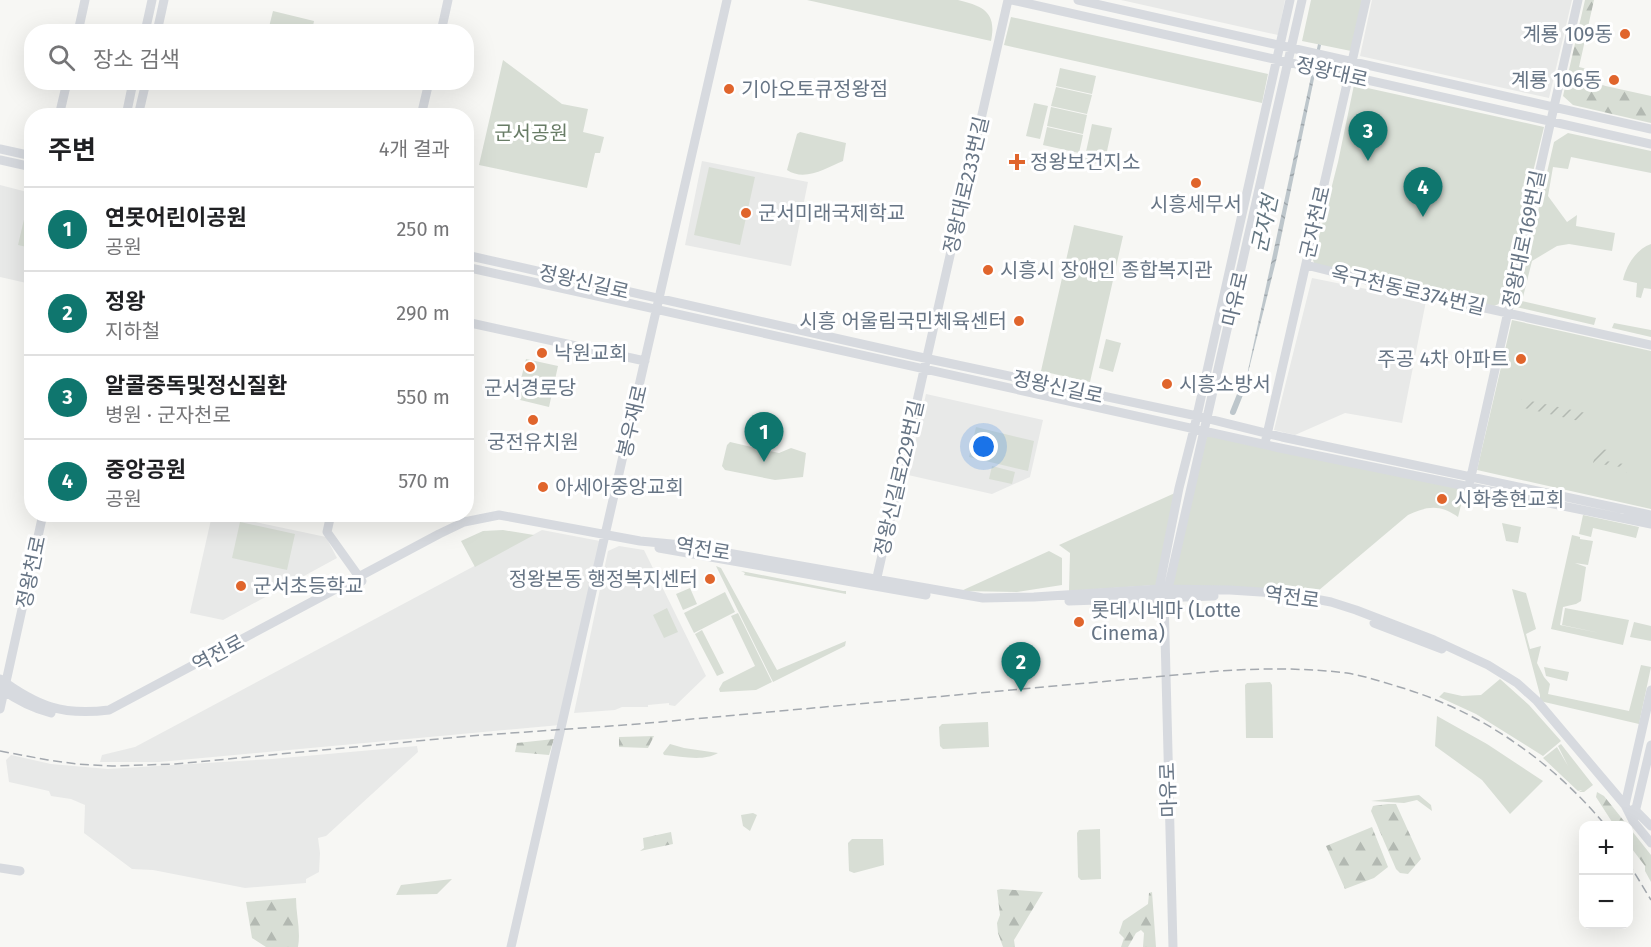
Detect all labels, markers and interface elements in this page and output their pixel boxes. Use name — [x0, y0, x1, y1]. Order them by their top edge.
place label: 계룡 109동 — [1522, 22, 1613, 46]
search box — [24, 24, 474, 90]
marker: 계룡 109동 — [1618, 27, 1632, 41]
icon: search — [45, 41, 78, 74]
text: 장소 검색 — [93, 46, 180, 73]
street label: 정왕대로 — [1293, 52, 1371, 92]
place label: 계룡 106동 — [1511, 68, 1602, 92]
marker: 계룡 106동 — [1607, 73, 1621, 87]
place label: 기아오토큐정왕점 — [741, 77, 888, 101]
marker: 기아오토큐정왕점 — [722, 82, 736, 96]
pin: 3 — [1348, 112, 1388, 161]
street label: 정왕대로233번길 — [939, 114, 993, 256]
park label: 군서공원 — [494, 121, 568, 145]
text: 주변 — [48, 135, 96, 166]
text: 4개 결과 — [379, 137, 450, 161]
place label: 정왕보건지소 — [1030, 150, 1140, 174]
marker: 정왕보건지소 — [1008, 153, 1026, 171]
pin: 4 — [1404, 168, 1442, 217]
street label: 정왕대로169번길 — [1498, 168, 1550, 310]
marker: 시흥세무서 — [1189, 176, 1203, 190]
street label: 군자천로 — [1295, 183, 1335, 261]
water label: 군자천 — [1246, 190, 1284, 255]
place label: 시흥세무서 — [1150, 192, 1242, 216]
place label: 군서미래국제학교 — [758, 201, 905, 225]
text: 연못어린이공원 — [105, 204, 247, 231]
marker: 군서미래국제학교 — [739, 206, 753, 220]
text: 1 — [63, 217, 72, 241]
text: 250 m — [396, 217, 450, 241]
text: 공원 — [105, 235, 142, 259]
place label: 시흥시 장애인 종합복지관 — [1000, 258, 1213, 282]
street label: 정왕신길로 — [536, 260, 632, 304]
street label: 옥구천동로374번길 — [1329, 261, 1487, 319]
marker: 시흥시 장애인 종합복지관 — [981, 263, 995, 277]
street label: 마유로 — [1217, 269, 1253, 329]
text: 정왕 — [105, 288, 145, 315]
text: 2 — [62, 301, 73, 325]
text: 290 m — [396, 301, 450, 325]
place label: 시흥 어울림국민체육센터 — [799, 309, 1007, 333]
marker: 시흥 어울림국민체육센터 — [1012, 314, 1026, 328]
text: 지하철 — [105, 319, 160, 343]
place label: 낙원교회 — [554, 341, 628, 365]
marker: 낙원교회 — [535, 346, 549, 360]
place label: 주공 4차 아파트 — [1377, 347, 1509, 371]
marker: 주공 4차 아파트 — [1514, 352, 1528, 366]
marker: 군서경로당 — [523, 360, 537, 374]
street label: 정왕신길로 — [1011, 366, 1105, 408]
text: 알콜중독및정신질환 — [105, 372, 287, 399]
place label: 시흥소방서 — [1179, 372, 1271, 396]
place label: 군서경로당 — [484, 376, 576, 400]
marker: 시흥소방서 — [1160, 377, 1174, 391]
street label: 봉우재로 — [612, 382, 652, 460]
text: 3 — [62, 385, 73, 409]
text: 550 m — [396, 385, 450, 409]
street label: 정왕신길로229번길 — [869, 398, 929, 558]
text: 병원 · 군자천로 — [105, 403, 231, 427]
pin: 1 — [744, 412, 783, 462]
marker: 궁전유치원 — [526, 413, 540, 427]
place label: 궁전유치원 — [487, 430, 579, 454]
your location — [969, 432, 998, 461]
text: 중앙공원 — [105, 456, 186, 483]
text: 4 — [62, 469, 73, 493]
text: 570 m — [398, 469, 450, 493]
place label: 아세아중앙교회 — [555, 475, 684, 499]
marker: 아세아중앙교회 — [536, 480, 550, 494]
text: 공원 — [105, 487, 142, 511]
place label: 시화충현교회 — [1454, 487, 1564, 511]
marker: 시화충현교회 — [1435, 492, 1449, 506]
street label: 역전로 — [674, 533, 732, 565]
street label: 정왕천로 — [12, 534, 50, 610]
place label: 정왕본동 행정복지센터 — [509, 567, 698, 591]
marker: 정왕본동 행정복지센터 — [703, 572, 717, 586]
place label: 군서초등학교 — [253, 574, 363, 598]
marker: 군서초등학교 — [234, 579, 248, 593]
street label: 역전로 — [1263, 581, 1321, 613]
place label: 롯데시네마 (Lotte Cinema) — [1091, 598, 1241, 645]
marker: 롯데시네마 (Lotte Cinema) — [1072, 615, 1086, 629]
street label: 역전로 — [188, 629, 248, 677]
pin: 2 — [1002, 642, 1040, 692]
street label: 마유로 — [1155, 762, 1181, 818]
map controls — [1579, 821, 1633, 929]
button: + — [1579, 821, 1633, 875]
button: − — [1579, 875, 1633, 929]

